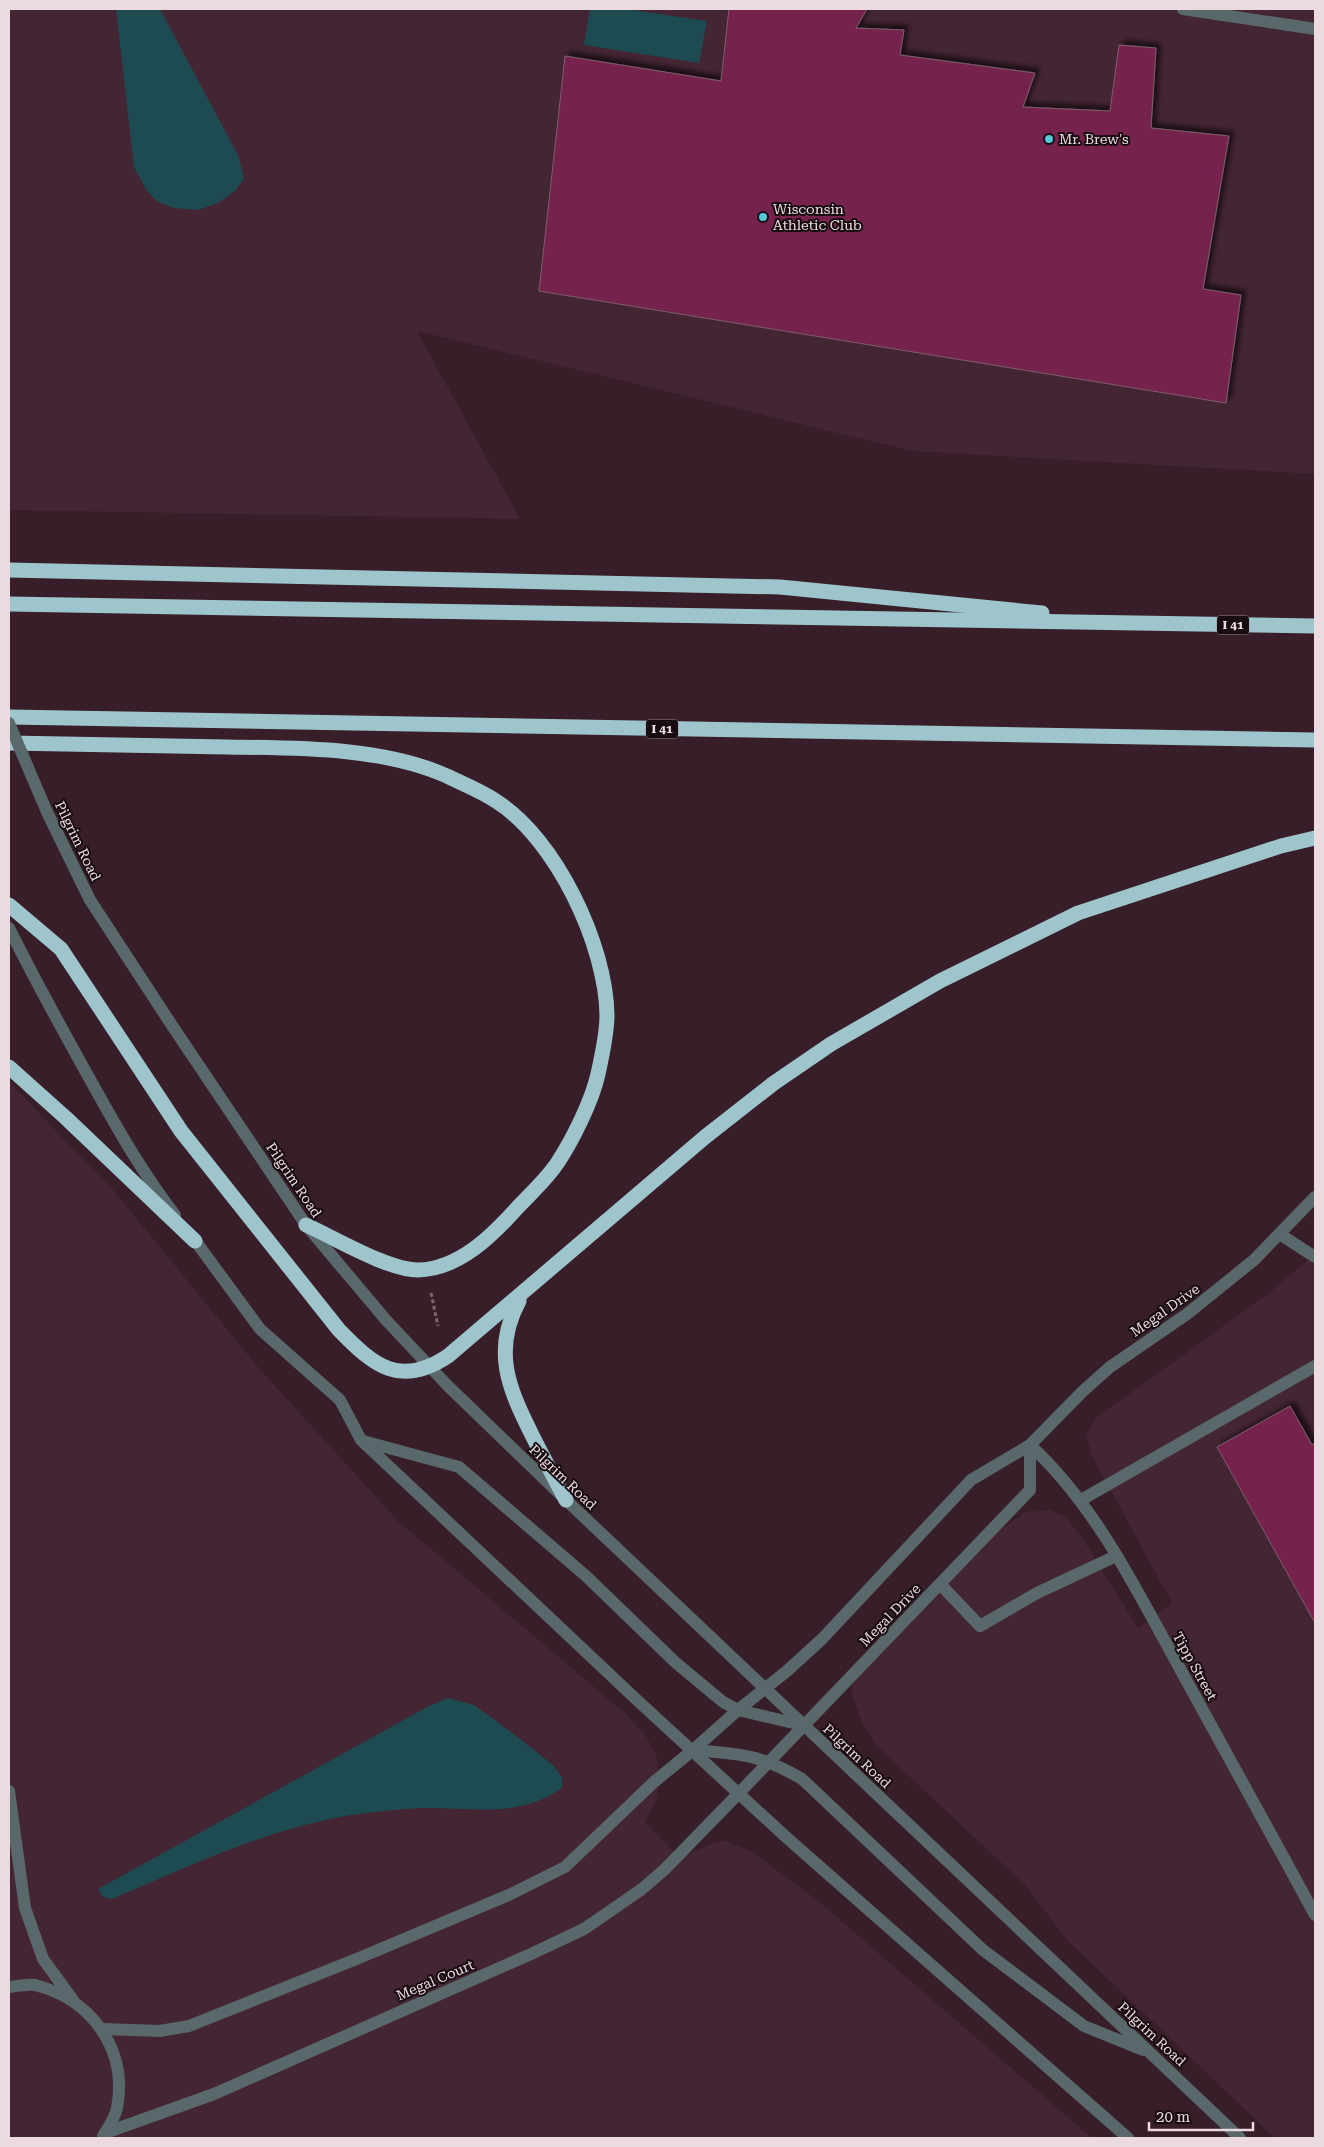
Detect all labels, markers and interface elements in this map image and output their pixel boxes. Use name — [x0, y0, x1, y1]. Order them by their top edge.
place label: Mr. Brew's — [1059, 131, 1129, 147]
marker: Mr. Brew's — [1043, 133, 1055, 145]
place label: Wisconsin Athletic Club — [773, 201, 862, 233]
marker: Wisconsin Athletic Club — [757, 211, 769, 223]
road number: I 41 — [1217, 616, 1249, 634]
road number: I 41 — [646, 720, 678, 739]
street label: Pilgrim Road — [52, 799, 104, 883]
street label: Pilgrim Road — [263, 1140, 325, 1220]
street label: Megal Drive — [1127, 1280, 1203, 1340]
street label: Pilgrim Road — [526, 1441, 600, 1513]
street label: Megal Drive — [856, 1580, 924, 1650]
street label: Tipp Street — [1170, 1629, 1220, 1703]
street label: Pilgrim Road — [820, 1721, 894, 1791]
street label: Megal Court — [394, 1956, 476, 2004]
street label: Pilgrim Road — [1115, 1999, 1189, 2069]
scale bar — [1149, 2100, 1253, 2132]
text: 20 m — [1156, 2108, 1191, 2126]

